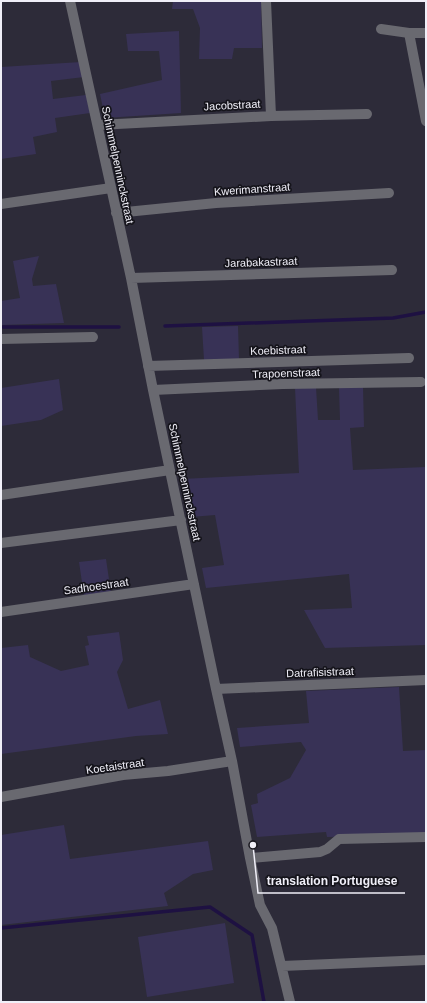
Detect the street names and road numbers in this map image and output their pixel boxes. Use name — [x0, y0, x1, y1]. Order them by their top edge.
street label: Jacobstraat — [203, 98, 261, 112]
street label: Schimmelpenninckstraat — [100, 105, 136, 225]
street label: Kwerimanstraat — [213, 180, 291, 198]
street label: Jarabakastraat — [224, 255, 298, 269]
street label: Koebistraat — [250, 343, 306, 357]
street label: Trapoenstraat — [252, 366, 320, 380]
street label: Schimmelpenninckstraat — [167, 422, 203, 542]
street label: Sadhoestraat — [63, 576, 129, 596]
street label: Datrafisistraat — [286, 665, 354, 679]
street label: Koetaistraat — [85, 756, 145, 776]

